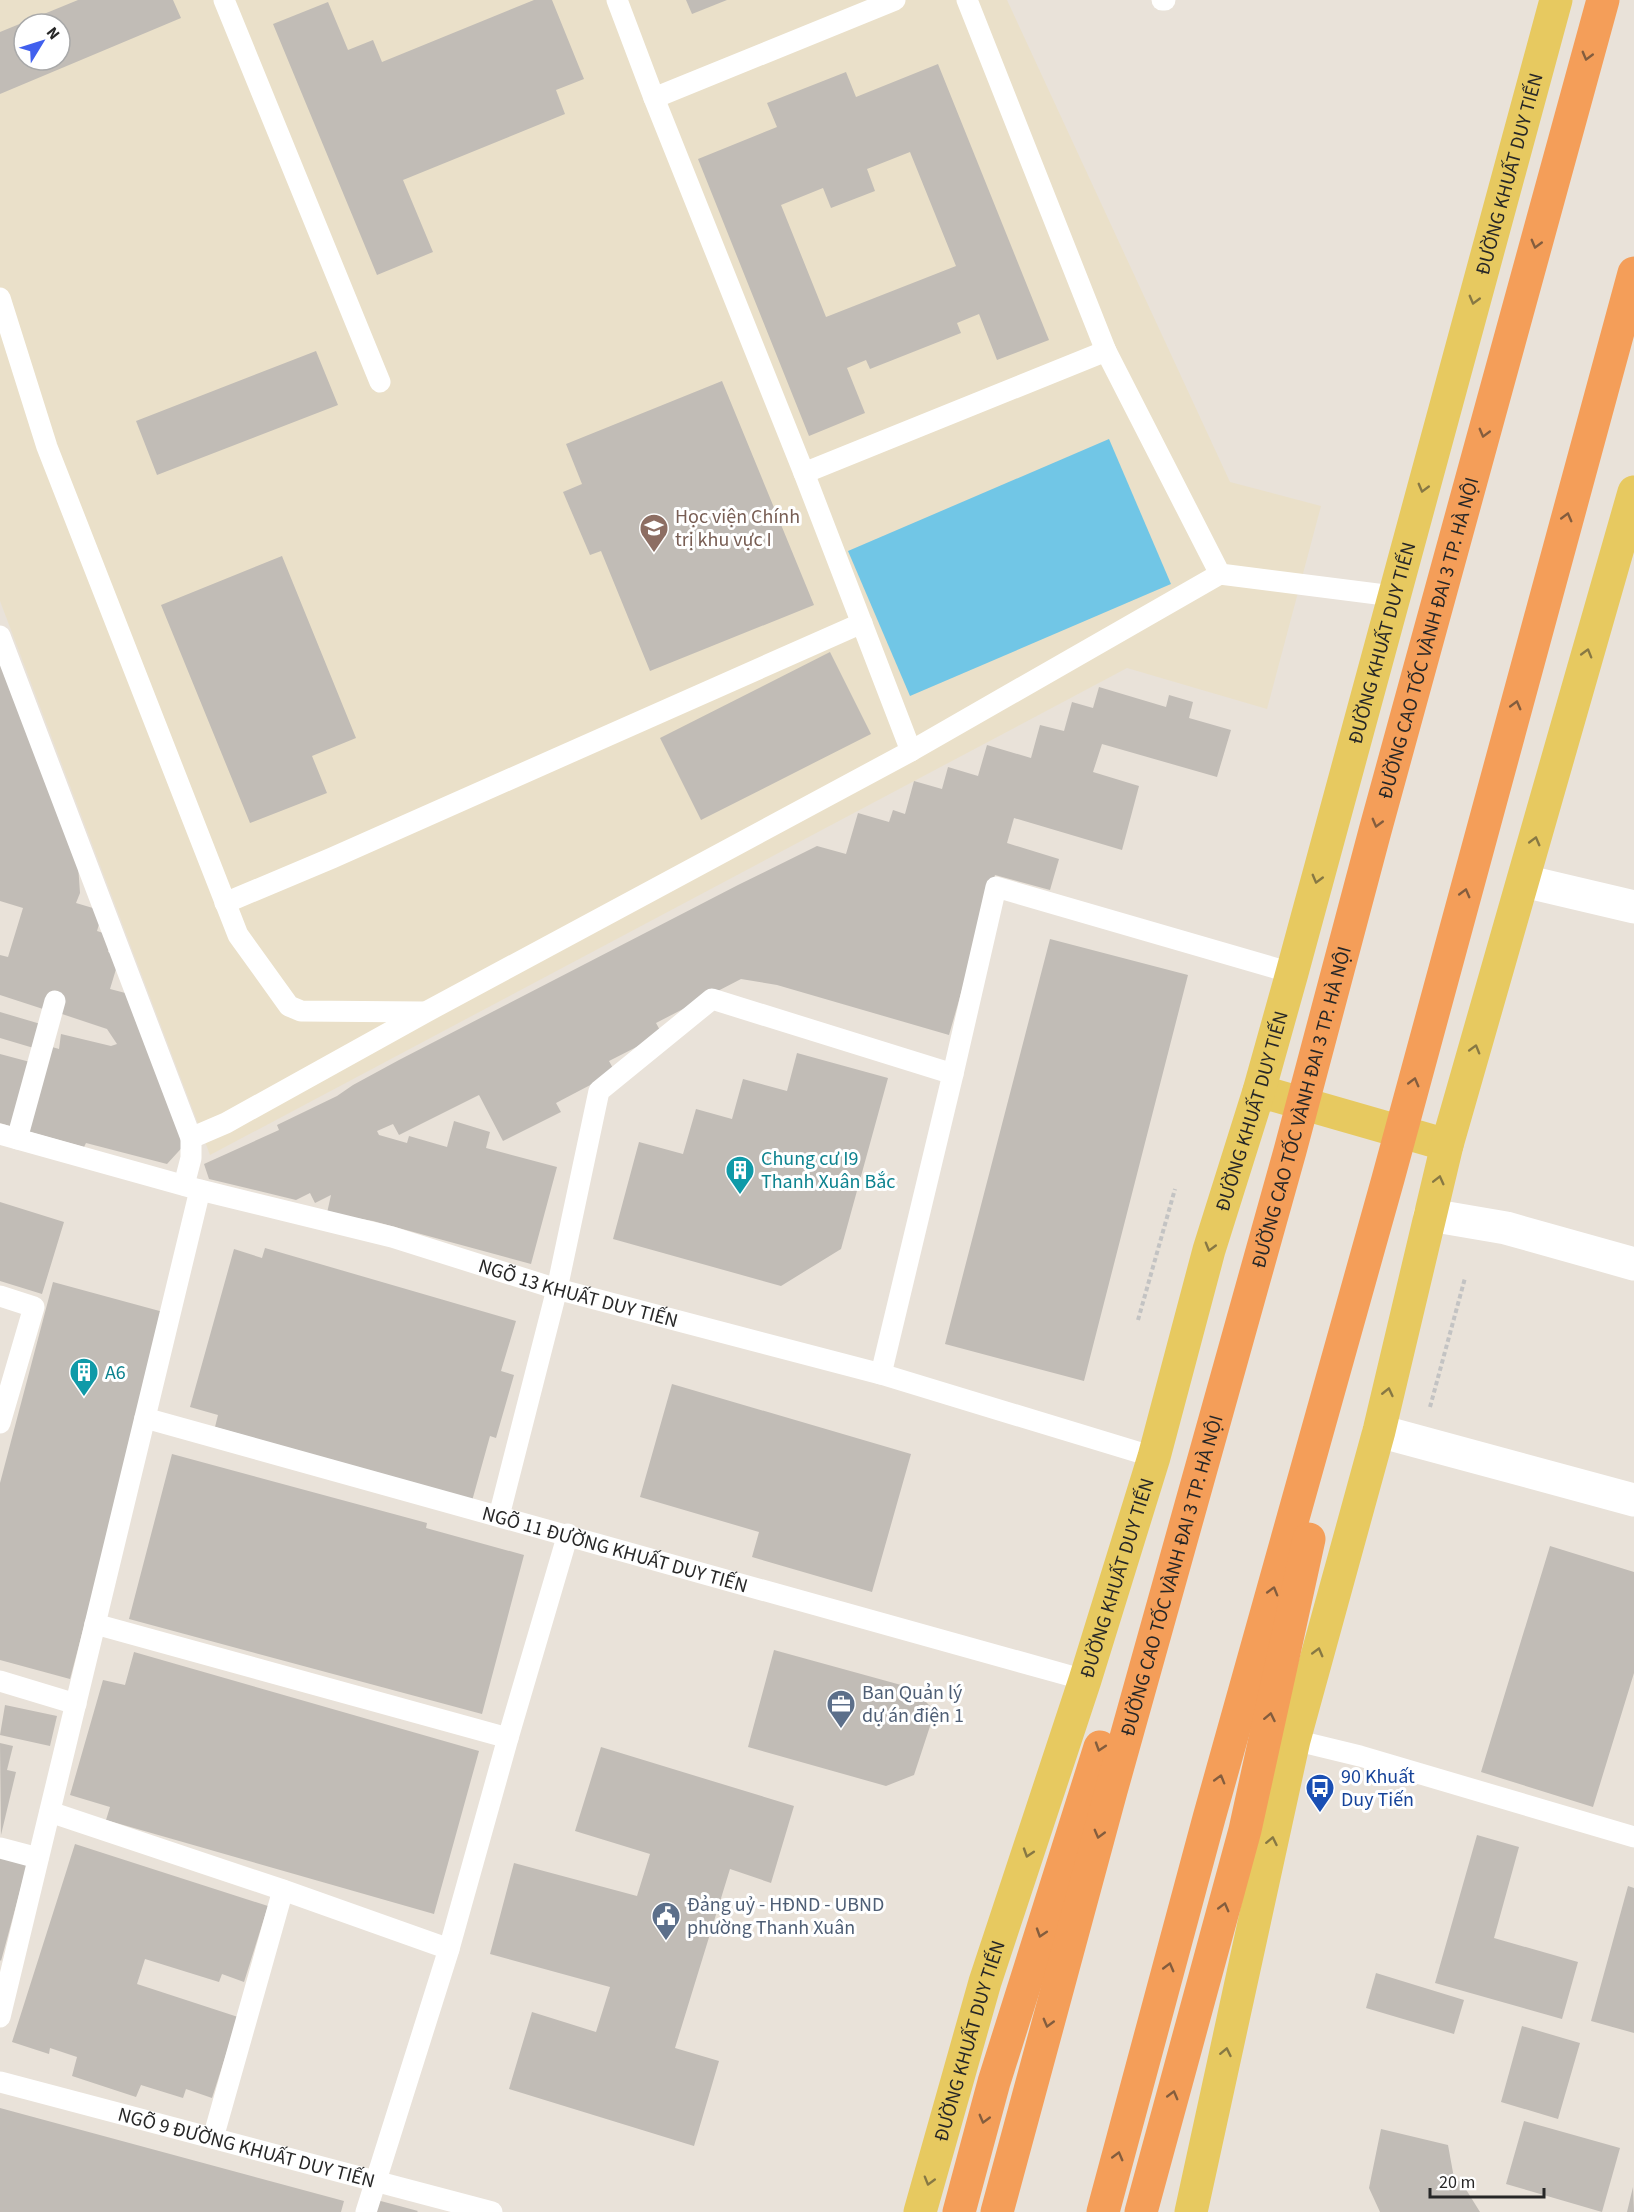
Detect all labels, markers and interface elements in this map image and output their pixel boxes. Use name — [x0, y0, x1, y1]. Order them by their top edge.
north arrow — [12, 12, 72, 72]
text: N — [41, 22, 65, 44]
one-way arrow — [1582, 51, 1595, 61]
street label: ĐƯỜNG KHUẤT DUY TIẾN — [1469, 70, 1551, 278]
one-way arrow — [1530, 239, 1543, 249]
one-way arrow — [1469, 294, 1481, 304]
one-way arrow — [1479, 427, 1491, 437]
street label: ĐƯỜNG CAO TỐC VÀNH ĐAI 3 TP. HÀ NỘI — [1371, 474, 1486, 802]
one-way arrow — [1418, 482, 1430, 493]
place label: Học viện Chính trị khu vực I — [675, 503, 800, 554]
school or university icon: Học viện Chính trị khu vực I — [638, 512, 670, 554]
one-way arrow — [1560, 512, 1573, 522]
street label: ĐƯỜNG KHUẤT DUY TIẾN — [1342, 539, 1423, 747]
one-way arrow — [1580, 648, 1592, 659]
one-way arrow — [1509, 700, 1521, 711]
one-way arrow — [1372, 817, 1384, 828]
one-way arrow — [1527, 836, 1540, 846]
one-way arrow — [1312, 874, 1325, 884]
one-way arrow — [1457, 888, 1470, 898]
street label: ĐƯỜNG CAO TỐC VÀNH ĐAI 3 TP. HÀ NỘI — [1245, 943, 1359, 1272]
street label: ĐƯỜNG KHUẤT DUY TIẾN — [1209, 1008, 1296, 1215]
one-way arrow — [1468, 1044, 1480, 1055]
one-way arrow — [1407, 1077, 1420, 1087]
place label: Chung cư I9 Thanh Xuân Bắc — [761, 1145, 895, 1196]
building icon: Chung cư I9 Thanh Xuân Bắc — [724, 1154, 756, 1196]
one-way arrow — [1431, 1175, 1444, 1185]
one-way arrow — [1205, 1241, 1217, 1252]
street label: NGÕ 13 KHUẤT DUY TIẾN — [475, 1252, 681, 1335]
building icon: A6 — [68, 1356, 100, 1398]
place label: A6 — [105, 1359, 126, 1387]
one-way arrow — [1380, 1388, 1393, 1398]
street label: ĐƯỜNG CAO TỐC VÀNH ĐAI 3 TP. HÀ NỘI — [1114, 1412, 1231, 1740]
street label: ĐƯỜNG KHUẤT DUY TIẾN — [1073, 1475, 1162, 1682]
street label: NGÕ 11 ĐƯỜNG KHUẤT DUY TIẾN — [479, 1500, 751, 1600]
one-way arrow — [1266, 1587, 1278, 1597]
one-way arrow — [1311, 1647, 1323, 1658]
place label: Ban Quản lý dự án điện 1 — [862, 1679, 964, 1730]
office icon: Ban Quản lý dự án điện 1 — [825, 1688, 857, 1730]
one-way arrow — [1262, 1712, 1275, 1722]
one-way arrow — [1095, 1741, 1108, 1752]
place label: 90 Khuất Duy Tiến — [1341, 1763, 1415, 1814]
bus stop icon: 90 Khuất Duy Tiến — [1304, 1772, 1336, 1814]
one-way arrow — [1213, 1774, 1225, 1785]
one-way arrow — [1094, 1828, 1106, 1839]
one-way arrow — [1265, 1837, 1278, 1847]
one-way arrow — [1022, 1847, 1035, 1858]
place label: Đảng uỷ - HĐND - UBND phường Thanh Xuân — [687, 1891, 884, 1942]
public building icon: Đảng uỷ - HĐND - UBND phường Thanh Xuân — [650, 1900, 682, 1942]
one-way arrow — [1217, 1902, 1229, 1912]
one-way arrow — [1036, 1927, 1049, 1938]
street label: ĐƯỜNG KHUẤT DUY TIẾN — [928, 1937, 1013, 2145]
one-way arrow — [1162, 1962, 1174, 1973]
one-way arrow — [1043, 2017, 1055, 2027]
one-way arrow — [1219, 2048, 1232, 2058]
one-way arrow — [1166, 2090, 1178, 2101]
street label: NGÕ 9 ĐƯỜNG KHUẤT DUY TIẾN — [115, 2101, 378, 2195]
one-way arrow — [979, 2114, 991, 2124]
one-way arrow — [1111, 2151, 1123, 2161]
scale bar — [1430, 2161, 1544, 2199]
text: 20 m — [1439, 2170, 1475, 2195]
one-way arrow — [924, 2175, 936, 2185]

